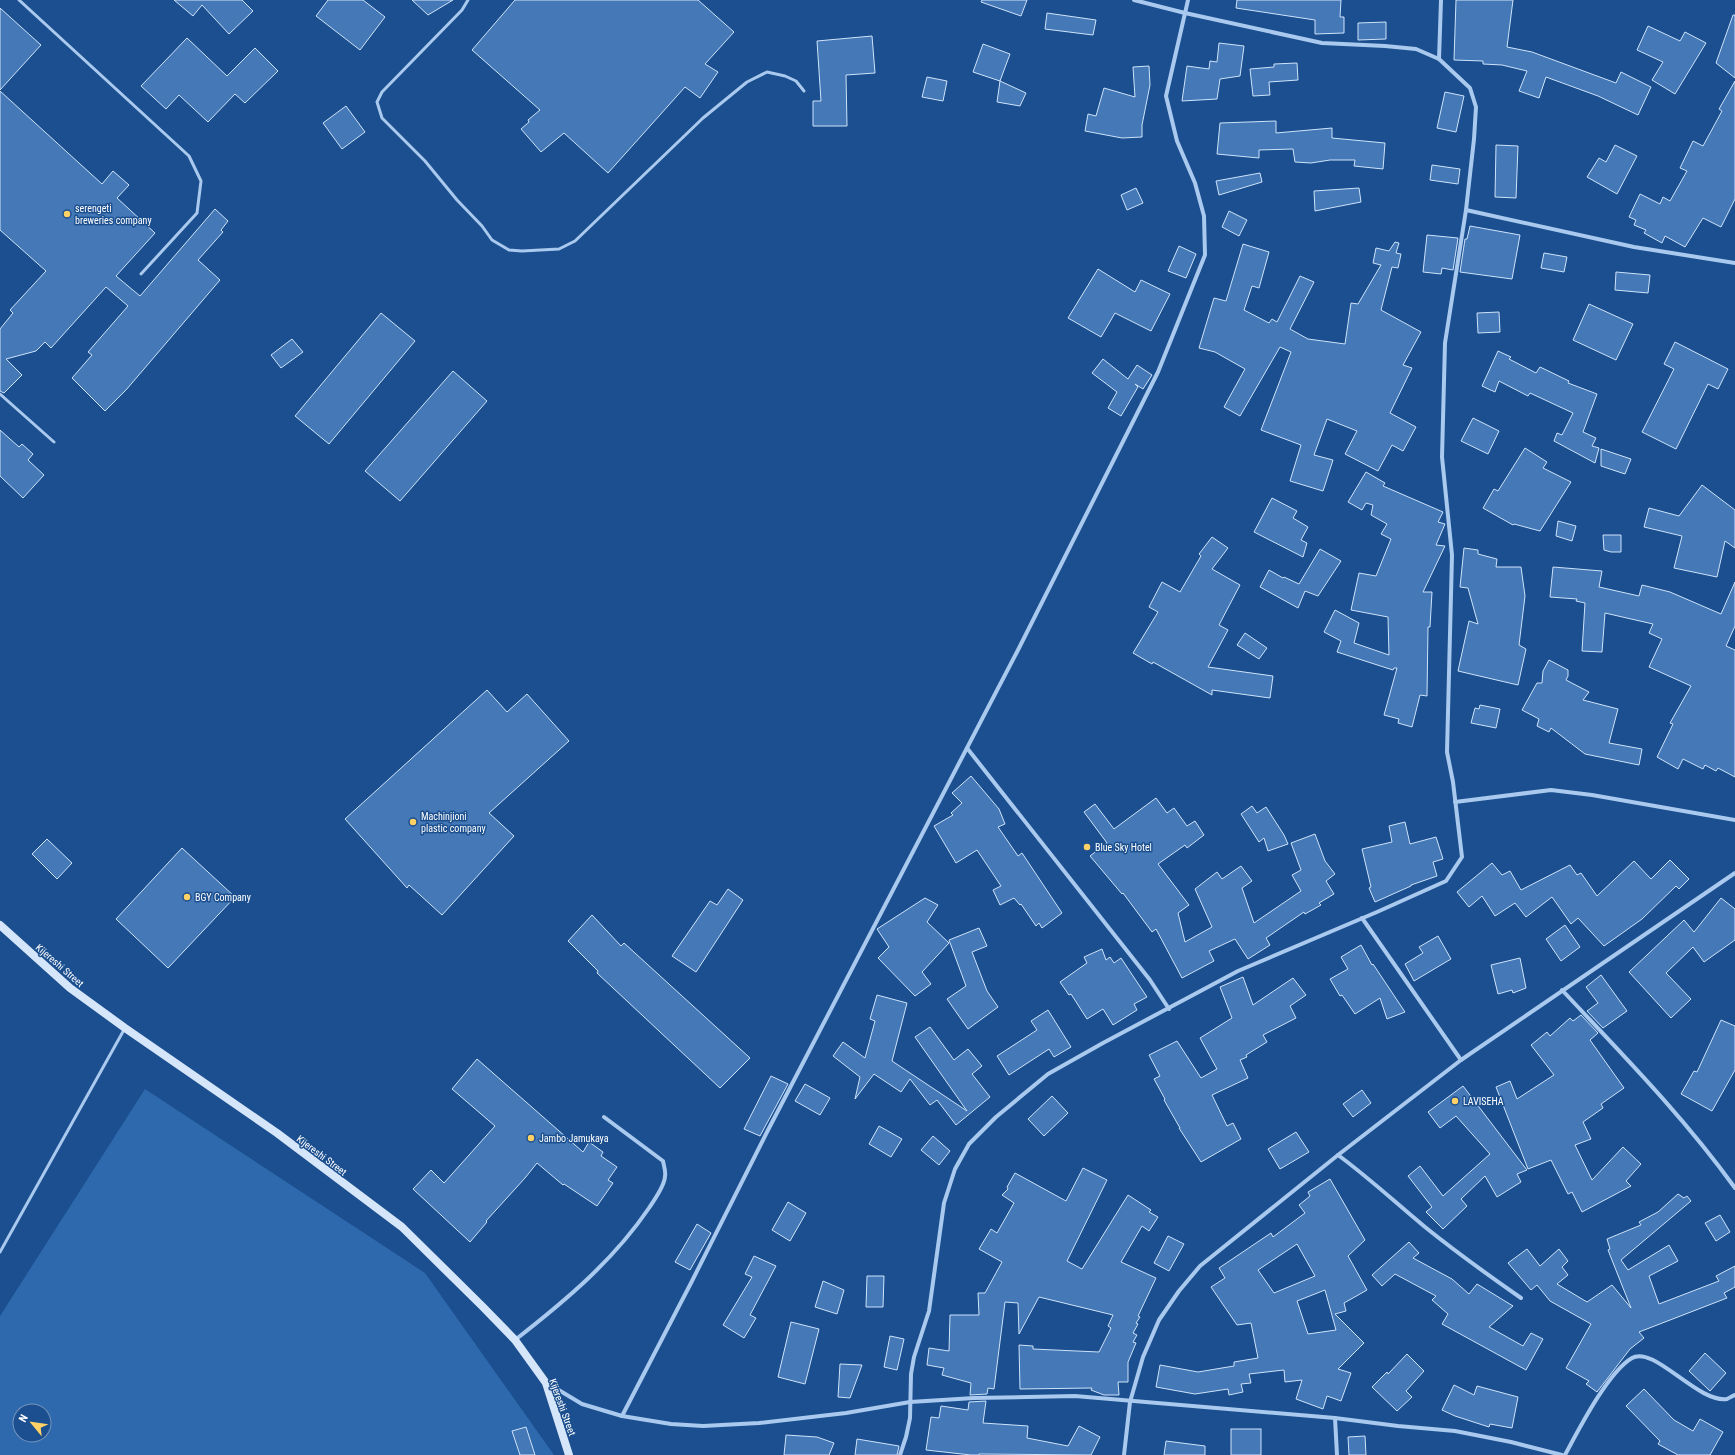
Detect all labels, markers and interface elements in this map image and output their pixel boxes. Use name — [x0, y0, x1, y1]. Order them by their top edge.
place label: serengeti breweries company — [75, 203, 152, 226]
marker: serengeti breweries company — [62, 209, 72, 219]
place label: Machinjioni plastic company — [421, 811, 486, 834]
marker: Machinjioni plastic company — [408, 817, 418, 827]
marker: Blue Sky Hotel — [1082, 842, 1092, 852]
place label: Blue Sky Hotel — [1095, 842, 1152, 853]
marker: BGY Company — [182, 892, 192, 902]
place label: BGY Company — [195, 892, 251, 903]
street label: Kijereshi Street — [34, 942, 86, 989]
marker: LAVISEHA — [1450, 1096, 1460, 1106]
place label: LAVISEHA — [1463, 1096, 1504, 1107]
street label: Kijereshi Street — [295, 1133, 349, 1178]
marker: Jambo Jamukaya — [526, 1133, 536, 1143]
place label: Jambo Jamukaya — [539, 1133, 609, 1144]
street label: Kijereshi Street — [547, 1377, 578, 1437]
north arrow — [12, 1403, 52, 1443]
text: N — [16, 1412, 31, 1424]

